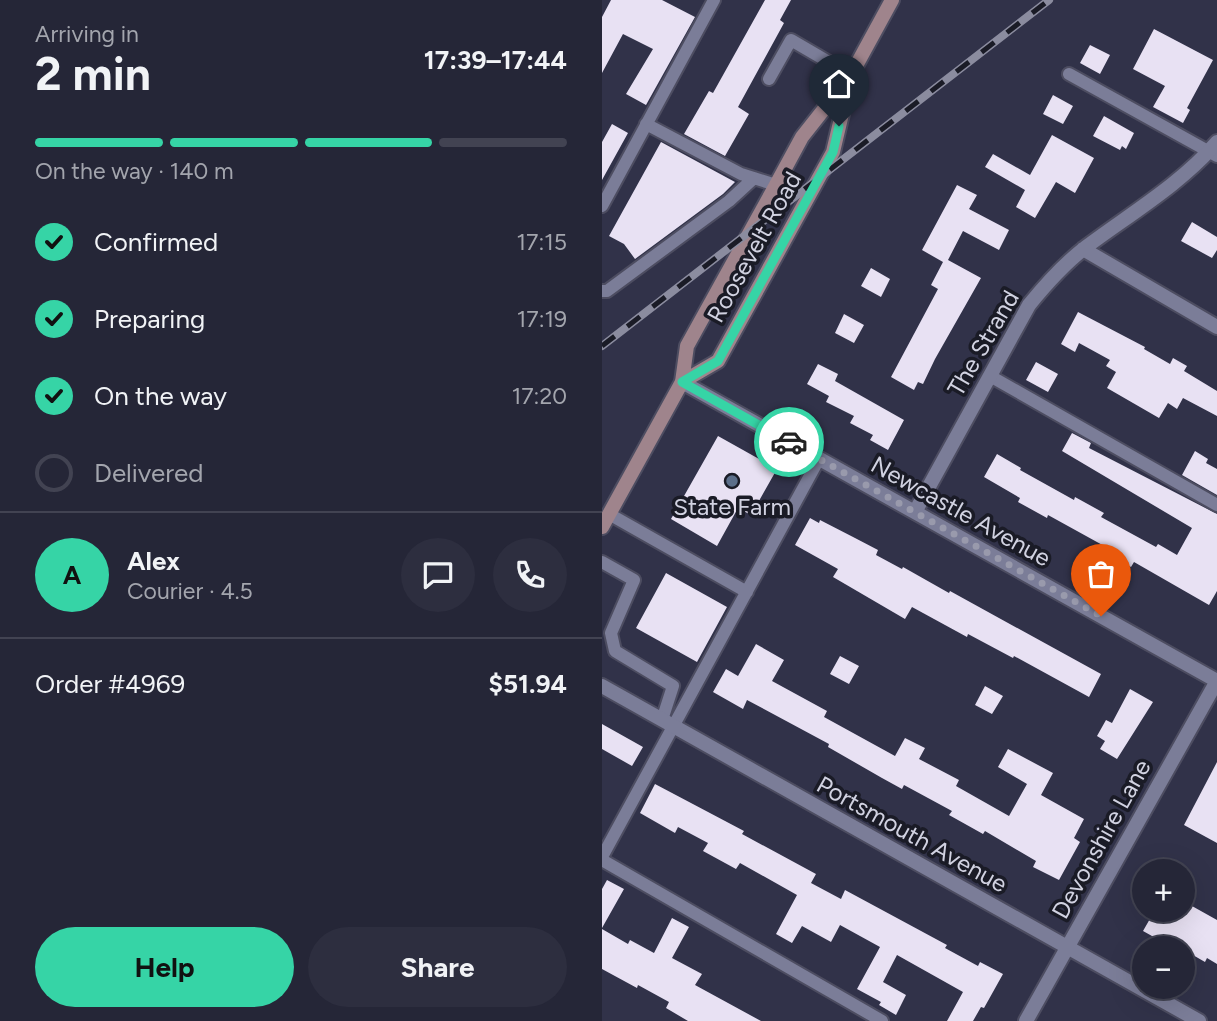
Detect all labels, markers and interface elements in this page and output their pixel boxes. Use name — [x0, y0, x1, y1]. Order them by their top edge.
text: Arriving in — [35, 20, 139, 48]
text: 17:39–17:44 — [424, 44, 567, 76]
text: 2 min — [35, 46, 151, 102]
pin — [809, 54, 869, 126]
icon: home — [820, 65, 858, 103]
text: On the way · 140 m — [35, 157, 234, 185]
street label: Roosevelt Road — [701, 167, 807, 327]
icon: check — [35, 223, 73, 261]
text: Confirmed — [94, 226, 218, 258]
text: 17:15 — [517, 228, 567, 256]
street label: The Strand — [941, 285, 1025, 401]
icon: check — [35, 300, 73, 338]
text: Preparing — [94, 303, 205, 335]
text: 17:19 — [517, 305, 567, 333]
icon: check — [35, 377, 73, 415]
text: On the way — [94, 380, 227, 412]
text: 17:20 — [512, 382, 567, 410]
courier — [754, 407, 824, 477]
icon: car — [770, 423, 808, 461]
street label: Newcastle Avenue — [866, 450, 1056, 572]
text: Delivered — [94, 457, 203, 489]
marker: State Farm — [724, 473, 740, 489]
place label: State Farm — [673, 492, 791, 521]
button: chat — [401, 538, 475, 612]
button: phone — [493, 538, 567, 612]
pin — [1071, 544, 1131, 616]
text: Alex — [127, 545, 180, 577]
icon: bag — [1082, 555, 1120, 593]
text: A — [63, 559, 81, 591]
text: Courier · 4.5 — [127, 577, 253, 605]
text: Order #4969 — [35, 668, 185, 700]
text: $51.94 — [489, 668, 567, 700]
street label: Devonshire Lane — [1045, 754, 1157, 924]
street label: Portsmouth Avenue — [812, 770, 1012, 898]
map controls — [1132, 859, 1195, 999]
button: + — [1132, 859, 1195, 922]
button: Help — [35, 927, 294, 1007]
button: Share — [308, 927, 567, 1007]
button: − — [1132, 936, 1195, 999]

